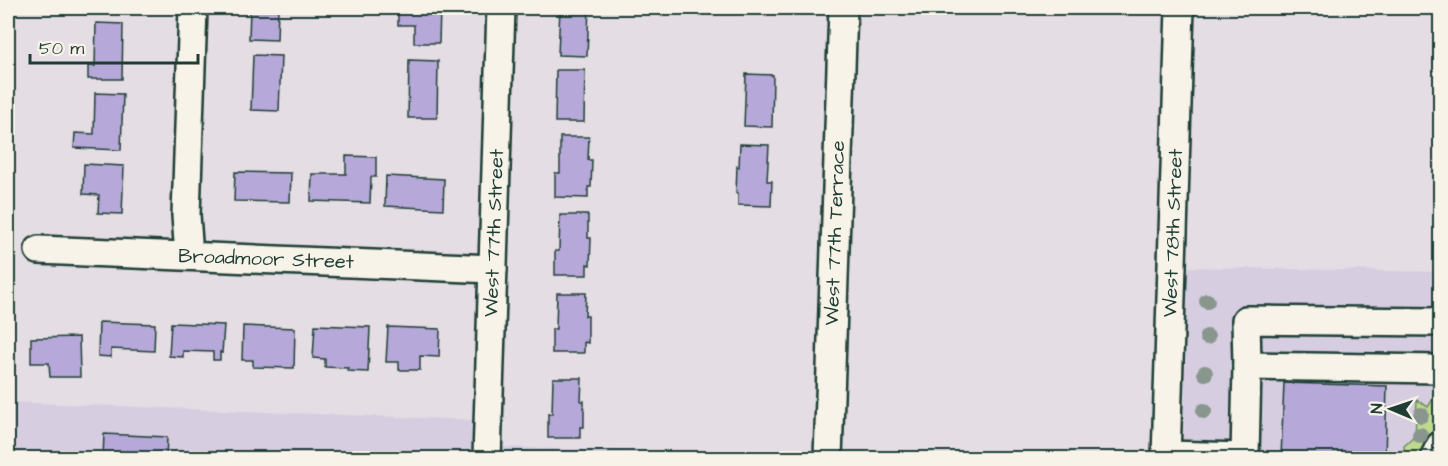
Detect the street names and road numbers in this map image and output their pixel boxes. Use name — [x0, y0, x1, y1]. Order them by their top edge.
street label: West 77th Terrace — [818, 140, 852, 326]
street label: West 78th Street — [1156, 148, 1190, 318]
street label: West 77th Street — [477, 149, 511, 317]
street label: Broadmoor Street — [178, 242, 354, 276]

